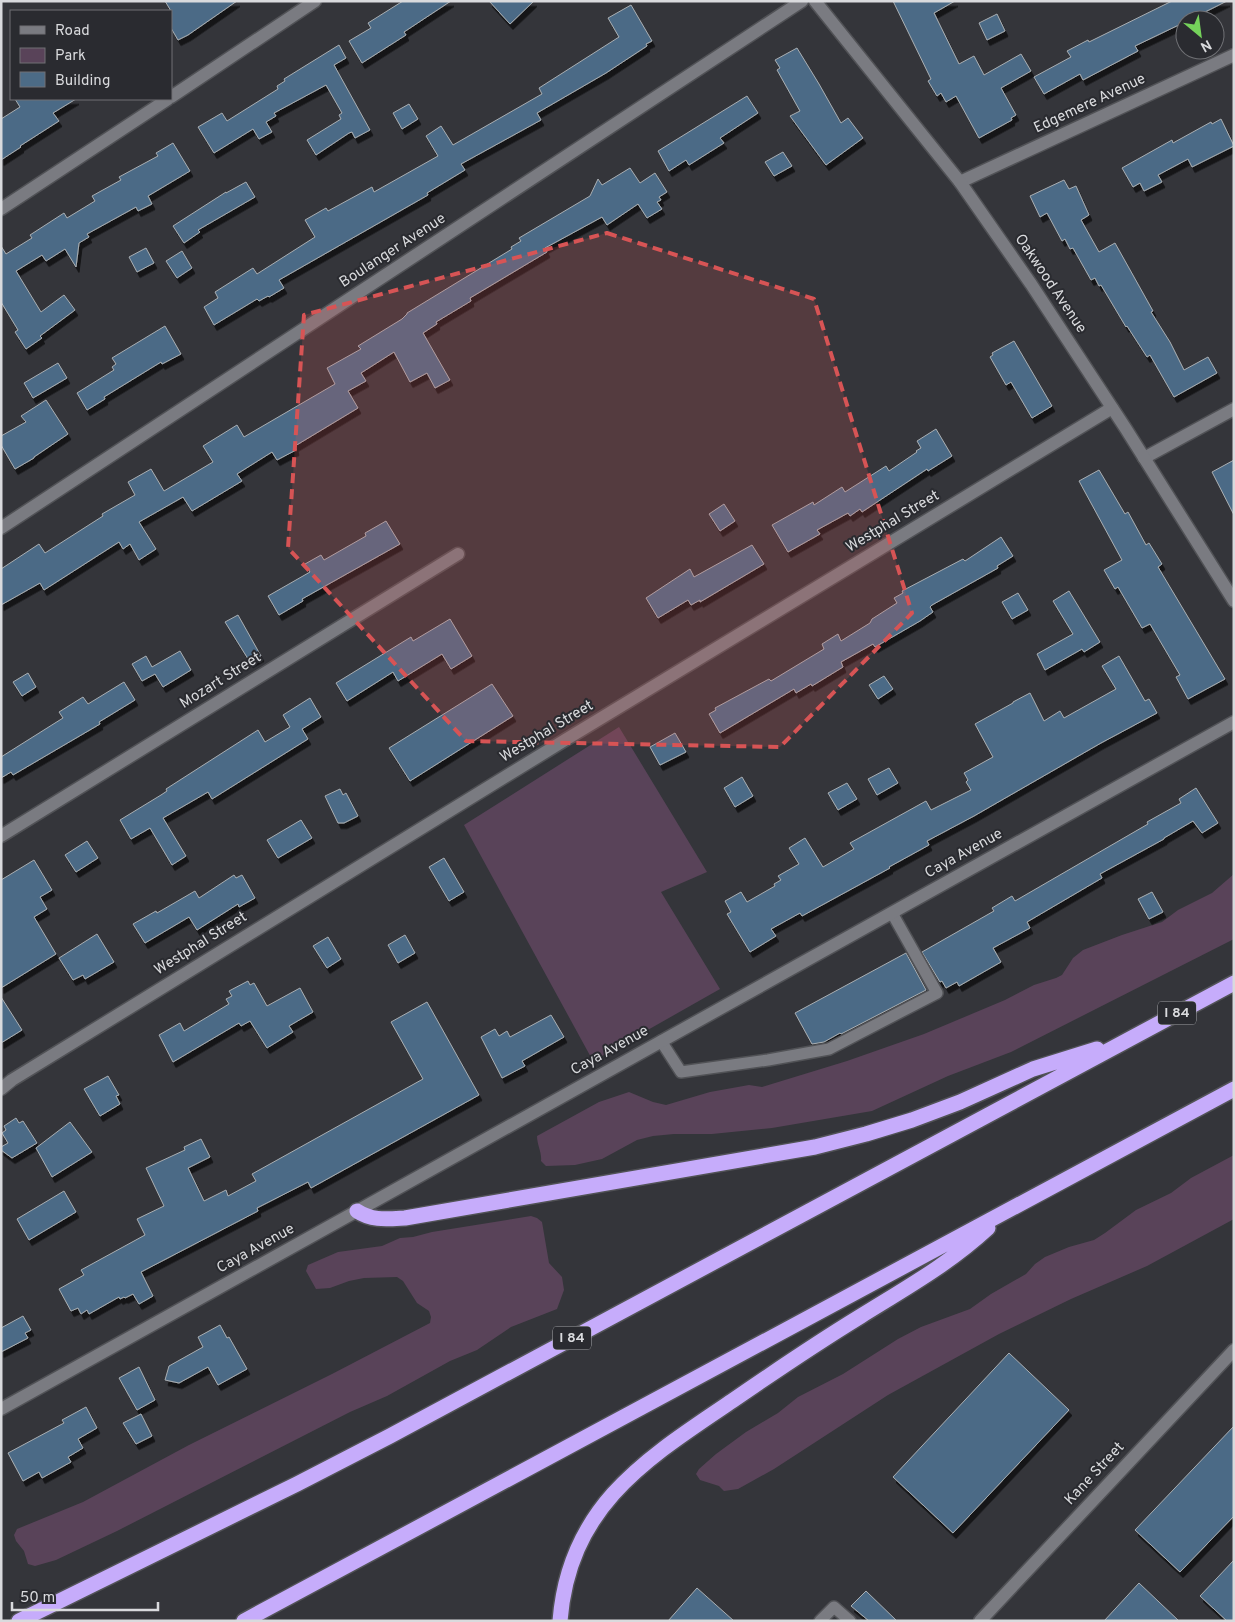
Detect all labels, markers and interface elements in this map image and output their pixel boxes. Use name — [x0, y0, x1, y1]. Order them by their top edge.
legend — [10, 10, 172, 100]
north arrow — [1175, 10, 1225, 60]
text: Road — [55, 22, 90, 41]
text: N — [1197, 35, 1214, 55]
text: Park — [55, 47, 86, 66]
street label: Edgemere Avenue — [1031, 70, 1149, 138]
text: Building — [55, 72, 110, 91]
street label: Boulanger Avenue — [336, 210, 450, 292]
street label: Oakwood Avenue — [1010, 231, 1090, 337]
street label: Westphal Street — [843, 487, 943, 557]
street label: Mozart Street — [177, 648, 265, 714]
street label: Westphal Street — [497, 697, 597, 767]
street label: Caya Avenue — [922, 825, 1006, 883]
street label: Westphal Street — [151, 908, 251, 980]
road number: I 84 — [1158, 1001, 1196, 1024]
street label: Caya Avenue — [568, 1022, 652, 1080]
street label: Caya Avenue — [214, 1220, 298, 1278]
road number: I 84 — [553, 1326, 591, 1350]
street label: Kane Street — [1061, 1439, 1129, 1509]
scale bar — [12, 1580, 159, 1612]
text: 50 m — [20, 1589, 55, 1608]

